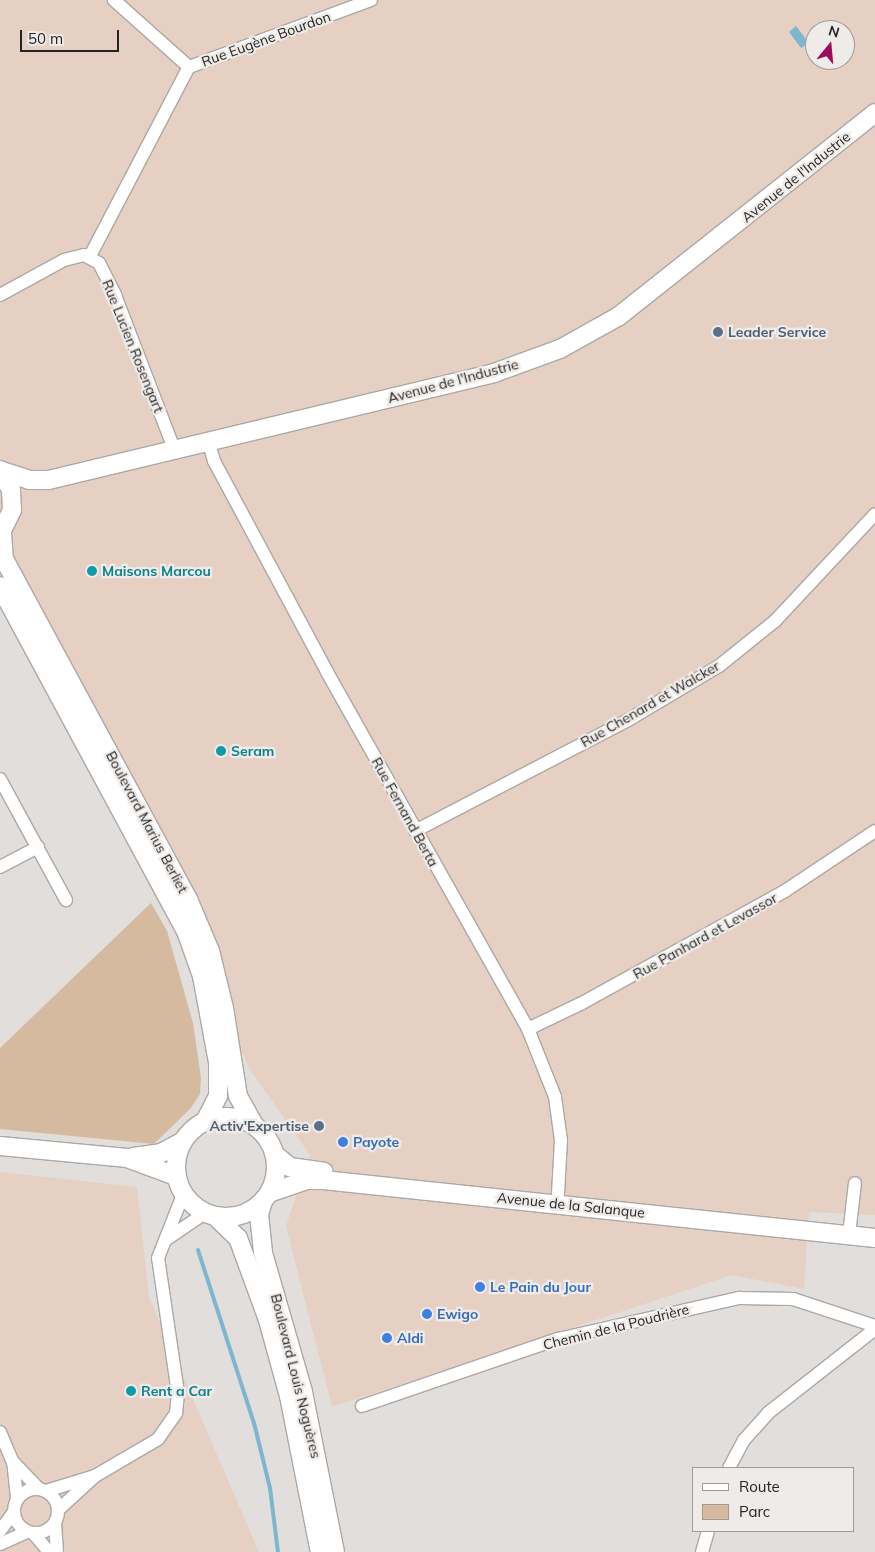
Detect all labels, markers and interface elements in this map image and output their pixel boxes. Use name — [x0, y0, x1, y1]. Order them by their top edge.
street label: Rue Eugène Bourdon — [199, 8, 333, 70]
scale bar — [22, 20, 121, 52]
north arrow — [805, 20, 855, 70]
text: N — [826, 21, 842, 42]
text: 50 m — [28, 29, 63, 48]
street label: Avenue de l'Industrie — [738, 128, 854, 226]
street label: Rue Lucien Rosengart — [99, 277, 167, 415]
place label: Leader Service — [728, 324, 826, 340]
marker: Leader Service — [712, 326, 724, 338]
street label: Avenue de l'Industrie — [386, 355, 520, 407]
place label: Maisons Marcou — [102, 563, 211, 579]
marker: Maisons Marcou — [86, 565, 98, 577]
street label: Rue Chenard et Walcker — [578, 657, 722, 751]
place label: Seram — [231, 743, 274, 759]
marker: Seram — [215, 745, 227, 757]
street label: Boulevard Marius Berliet — [102, 748, 192, 896]
street label: Rue Fernand Berta — [368, 755, 442, 869]
street label: Rue Panhard et Levassor — [630, 889, 780, 983]
place label: Activ'Expertise — [210, 1118, 309, 1134]
marker: Activ'Expertise — [313, 1120, 325, 1132]
place label: Payote — [353, 1134, 399, 1150]
marker: Payote — [337, 1136, 349, 1148]
street label: Avenue de la Salanque — [496, 1189, 646, 1221]
place label: Le Pain du Jour — [490, 1279, 591, 1295]
marker: Le Pain du Jour — [474, 1281, 486, 1293]
street label: Boulevard Louis Noguères — [267, 1292, 325, 1460]
street label: Chemin de la Poudrière — [541, 1301, 691, 1353]
place label: Ewigo — [437, 1306, 478, 1322]
marker: Ewigo — [421, 1308, 433, 1320]
place label: Aldi — [397, 1330, 423, 1346]
marker: Aldi — [381, 1332, 393, 1344]
place label: Rent a Car — [141, 1383, 212, 1399]
marker: Rent a Car — [125, 1385, 137, 1397]
legend — [692, 1467, 855, 1532]
text: Route — [739, 1477, 780, 1496]
text: Parc — [739, 1502, 770, 1521]

